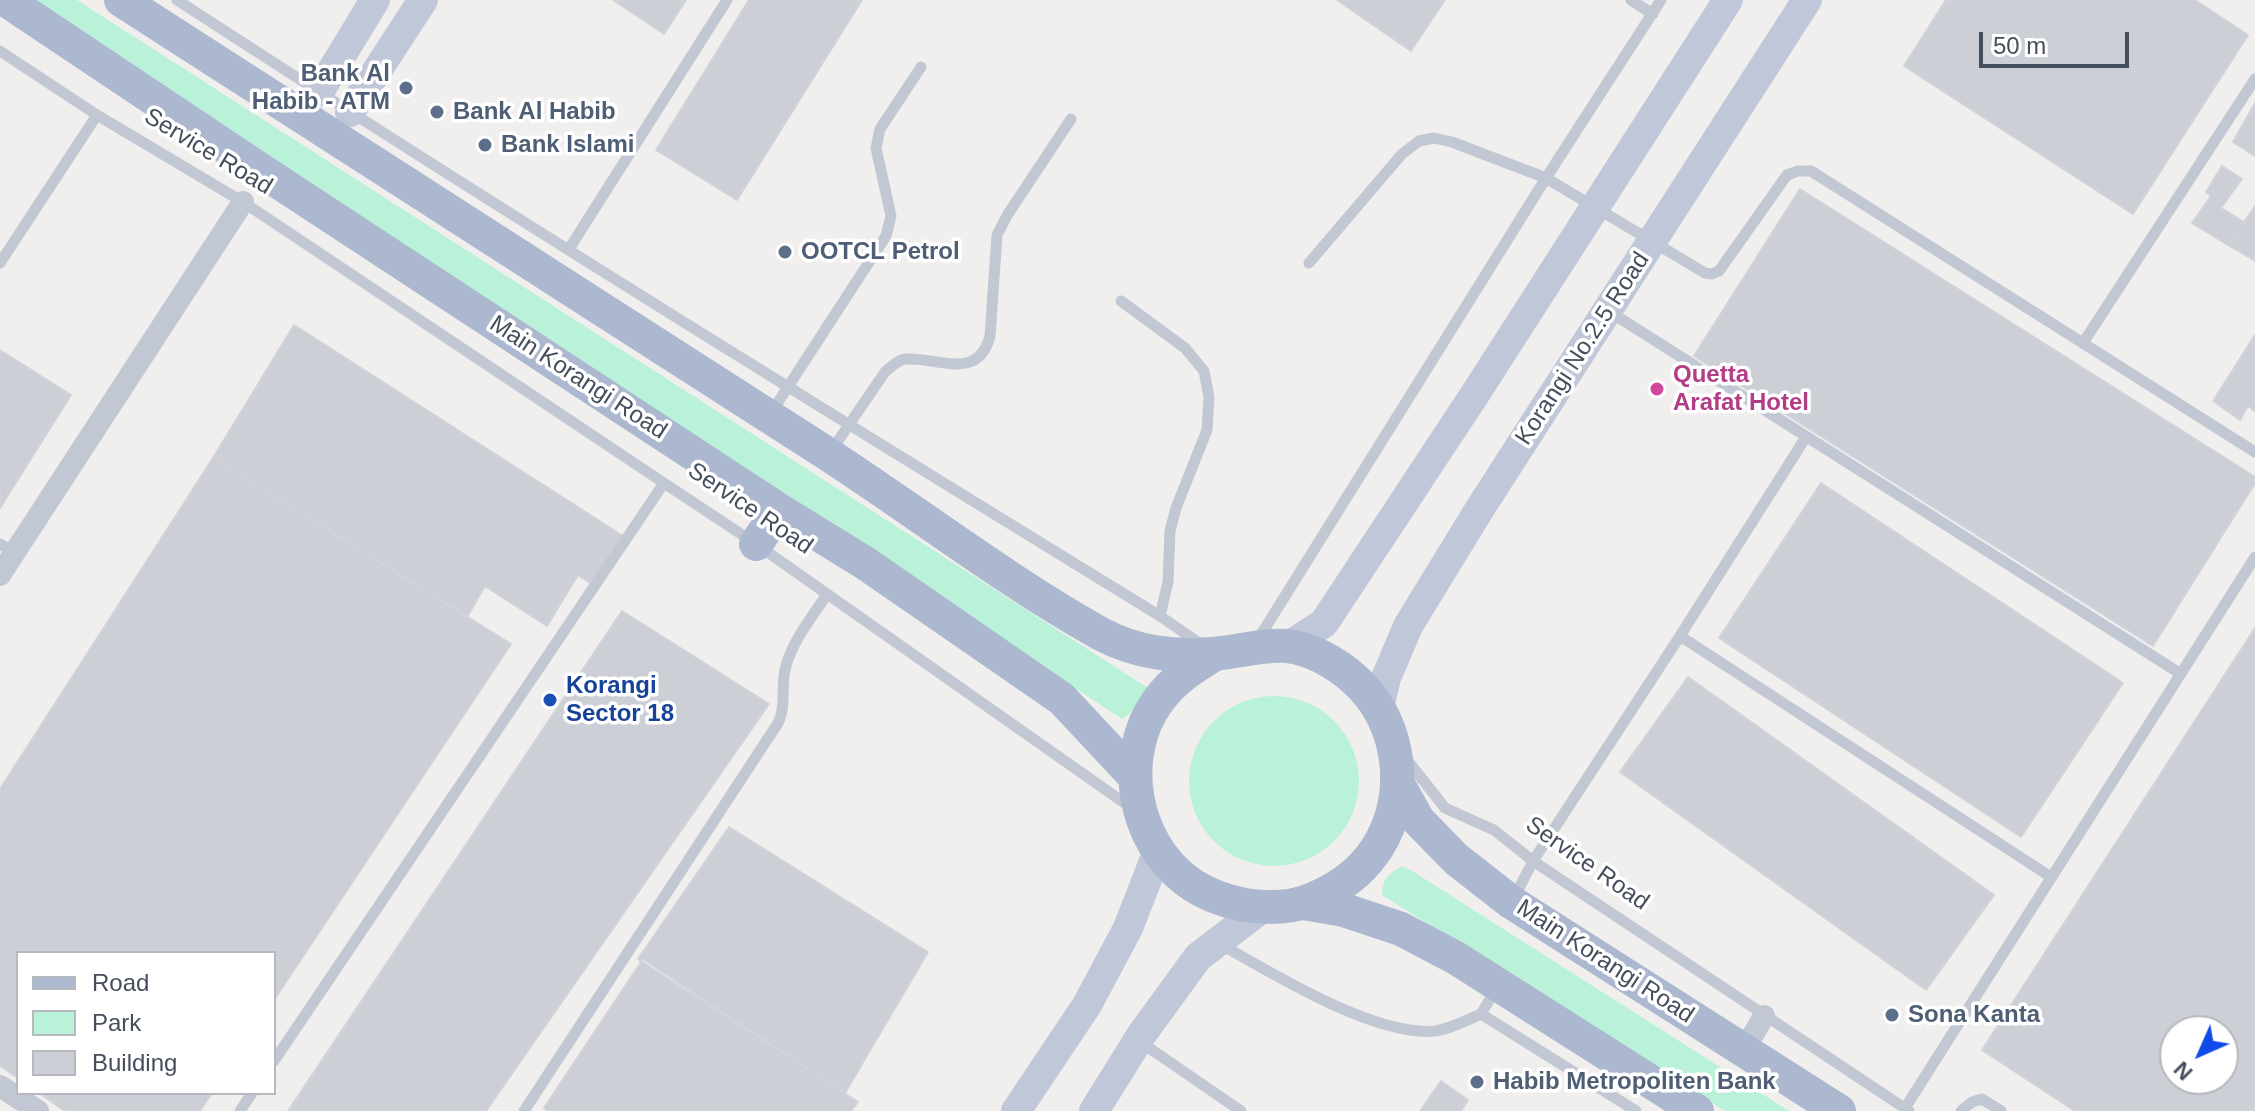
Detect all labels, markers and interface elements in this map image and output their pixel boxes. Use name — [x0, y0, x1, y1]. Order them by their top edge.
scale bar — [1983, 16, 2133, 66]
text: 50 m — [1993, 32, 2046, 59]
place label: Bank Al Habib - ATM — [252, 60, 390, 116]
marker: Bank Al Habib - ATM — [397, 79, 415, 97]
place label: Bank Al Habib — [453, 98, 616, 126]
street label: Service Road — [139, 103, 277, 201]
marker: Bank Al Habib — [428, 103, 446, 121]
place label: Bank Islami — [501, 131, 634, 159]
marker: Bank Islami — [476, 136, 494, 154]
place label: OOTCL Petrol — [801, 238, 960, 266]
marker: OOTCL Petrol — [776, 243, 794, 261]
street label: Korangi No.2.5 Road — [1510, 247, 1656, 451]
street label: Main Korangi Road — [484, 310, 672, 446]
place label: Quetta Arafat Hotel — [1673, 361, 1809, 417]
marker: Quetta Arafat Hotel — [1648, 380, 1666, 398]
street label: Service Road — [682, 457, 818, 561]
place label: Korangi Sector 18 — [566, 672, 674, 728]
marker: Korangi Sector 18 — [541, 691, 559, 709]
street label: Service Road — [1520, 811, 1654, 917]
street label: Main Korangi Road — [1511, 894, 1699, 1030]
legend — [16, 951, 276, 1095]
text: Road — [92, 969, 149, 996]
place label: Sona Kanta — [1908, 1001, 2040, 1029]
marker: Sona Kanta — [1883, 1006, 1901, 1024]
text: Park — [92, 1009, 141, 1036]
north arrow — [2159, 1015, 2239, 1095]
text: Building — [92, 1049, 177, 1076]
text: N — [2169, 1056, 2198, 1085]
place label: Habib Metropoliten Bank — [1493, 1068, 1776, 1096]
marker: Habib Metropoliten Bank — [1468, 1073, 1486, 1091]

